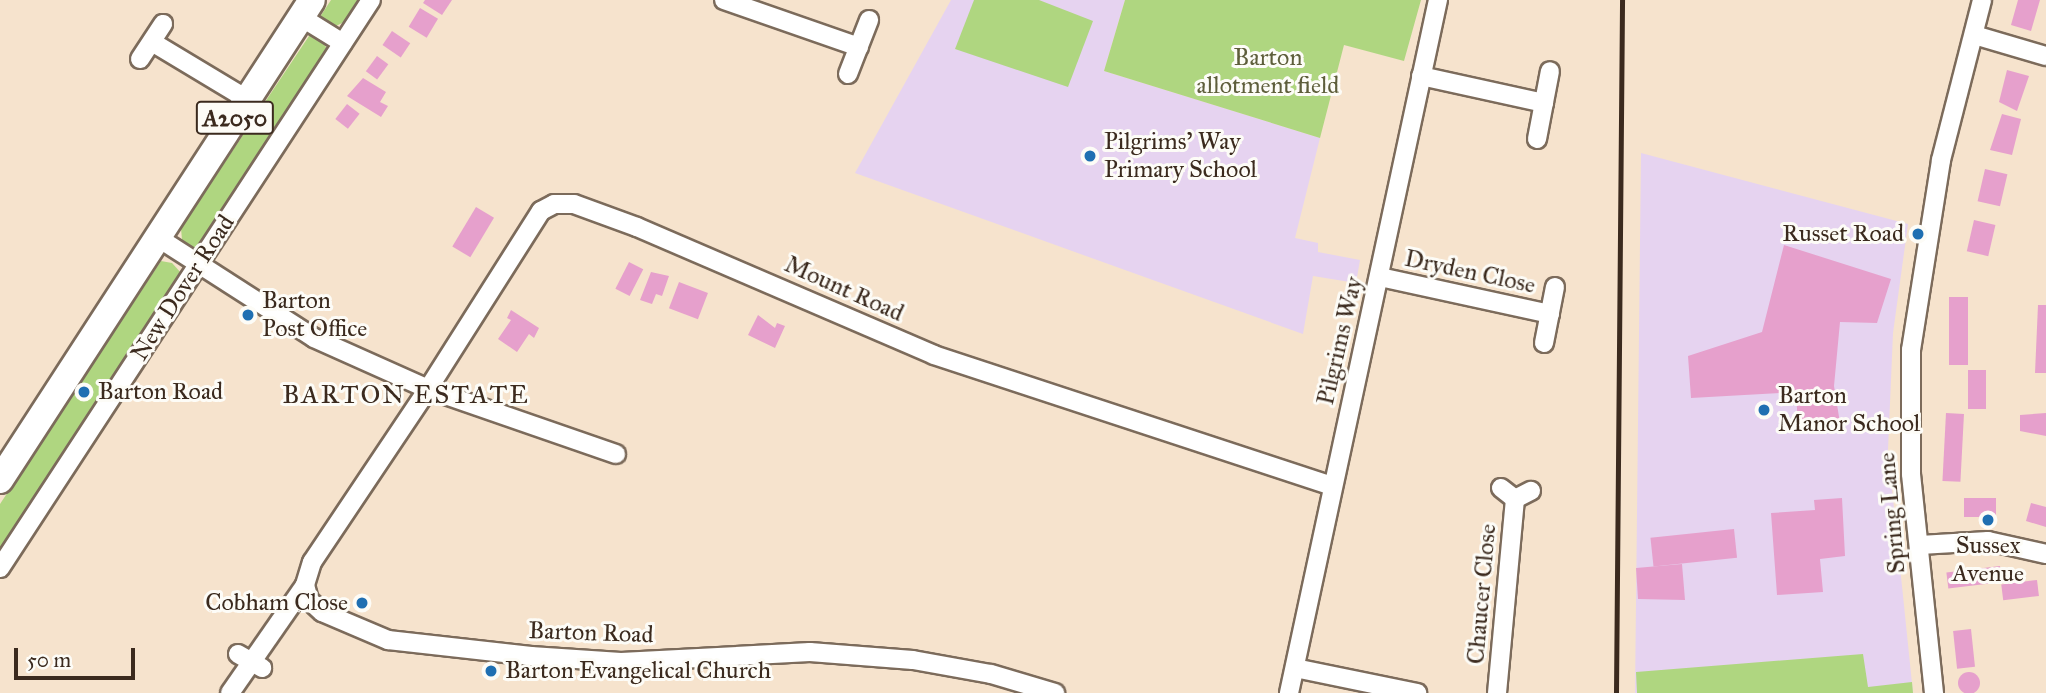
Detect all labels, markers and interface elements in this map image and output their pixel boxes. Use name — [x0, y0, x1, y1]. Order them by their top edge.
park label: Barton allotment field — [1197, 44, 1339, 100]
road number: A2050 — [195, 99, 275, 138]
place label: Pilgrims' Way Primary School — [1104, 128, 1257, 184]
marker: Pilgrims' Way Primary School — [1082, 148, 1098, 164]
street label: New Dover Road — [125, 210, 241, 366]
place label: Russet Road — [1782, 220, 1904, 248]
marker: Russet Road — [1910, 226, 1926, 242]
street label: Dryden Close — [1402, 244, 1538, 300]
street label: Mount Road — [780, 250, 908, 328]
street label: Pilgrims Way — [1311, 274, 1369, 408]
place label: Barton Post Office — [262, 287, 367, 343]
marker: Barton Post Office — [240, 307, 256, 323]
place label: Barton Road — [98, 378, 223, 406]
district label: BARTON ESTATE — [284, 379, 528, 411]
place label: Barton Manor School — [1778, 382, 1920, 438]
marker: Barton Road — [76, 384, 92, 400]
marker: Barton Manor School — [1756, 402, 1772, 418]
street label: Spring Lane — [1872, 451, 1912, 575]
marker: Sussex Avenue — [1980, 512, 1996, 528]
street label: Chaucer Close — [1462, 523, 1502, 665]
place label: Sussex Avenue — [1952, 532, 2024, 588]
place label: Cobham Close — [205, 589, 348, 617]
marker: Cobham Close — [354, 595, 370, 611]
street label: Barton Road — [528, 616, 654, 650]
scale bar — [18, 634, 138, 678]
text: 50 m — [27, 647, 71, 673]
place label: Barton Evangelical Church — [505, 657, 771, 685]
marker: Barton Evangelical Church — [483, 663, 499, 679]

